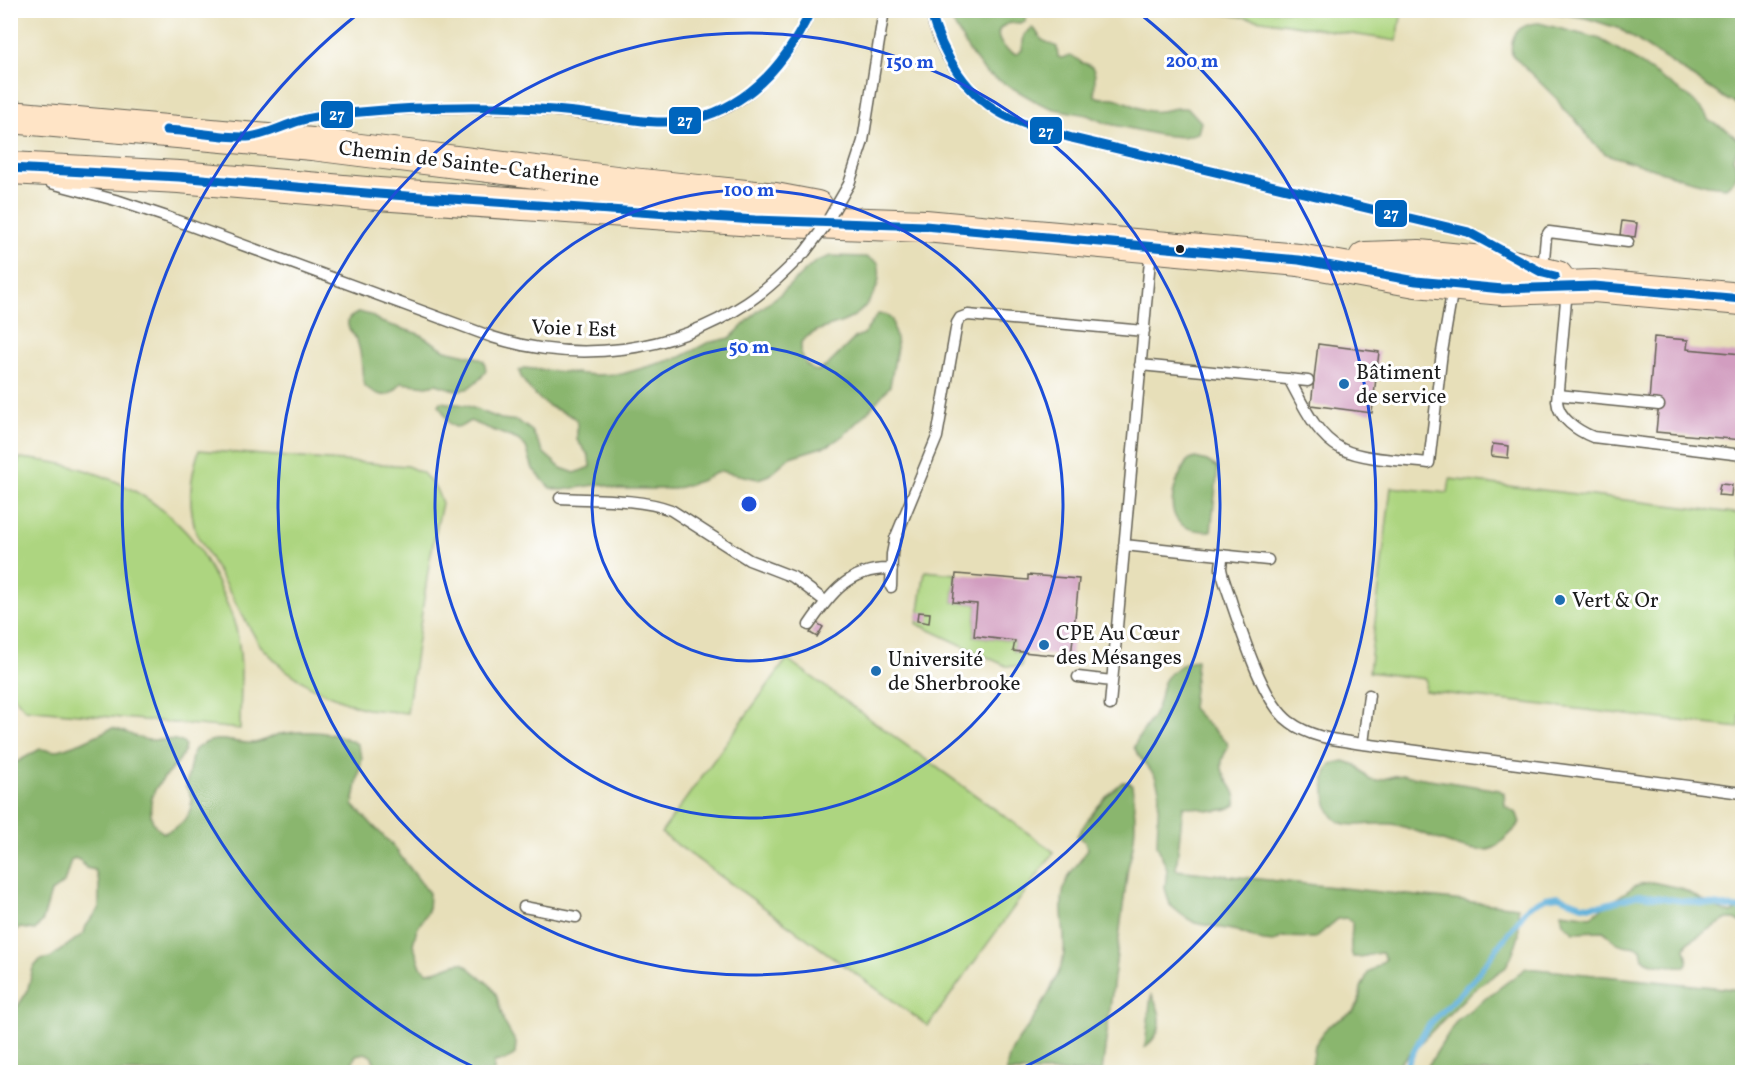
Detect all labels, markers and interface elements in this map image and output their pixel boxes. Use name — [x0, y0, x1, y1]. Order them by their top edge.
text: 200 m — [1166, 50, 1218, 75]
text: 150 m — [886, 51, 934, 76]
line badge: 27 — [320, 100, 354, 129]
text: 27 — [329, 105, 345, 127]
line badge: 27 — [668, 106, 702, 135]
text: 27 — [677, 111, 693, 133]
line badge: 27 — [1029, 116, 1063, 145]
text: 27 — [1038, 122, 1054, 144]
street label: Chemin de Sainte-Catherine — [337, 134, 601, 195]
text: 100 m — [724, 179, 774, 204]
line badge: 27 — [1374, 199, 1408, 228]
text: 27 — [1383, 204, 1399, 226]
unlabelled marker — [1174, 243, 1186, 255]
street label: Voie 1 Est — [531, 314, 617, 345]
text: 50 m — [729, 336, 769, 361]
place label: Bâtiment de service — [1356, 359, 1447, 412]
marker: Bâtiment de service — [1337, 377, 1351, 391]
centre of rings — [739, 494, 759, 514]
place label: Vert & Or — [1572, 587, 1659, 616]
marker: Vert & Or — [1553, 593, 1567, 607]
place label: CPE Au Cœur des Mésanges — [1056, 620, 1182, 673]
marker: CPE Au Cœur des Mésanges — [1037, 638, 1051, 652]
place label: Université de Sherbrooke — [888, 646, 1020, 699]
marker: Université de Sherbrooke — [869, 664, 883, 678]

